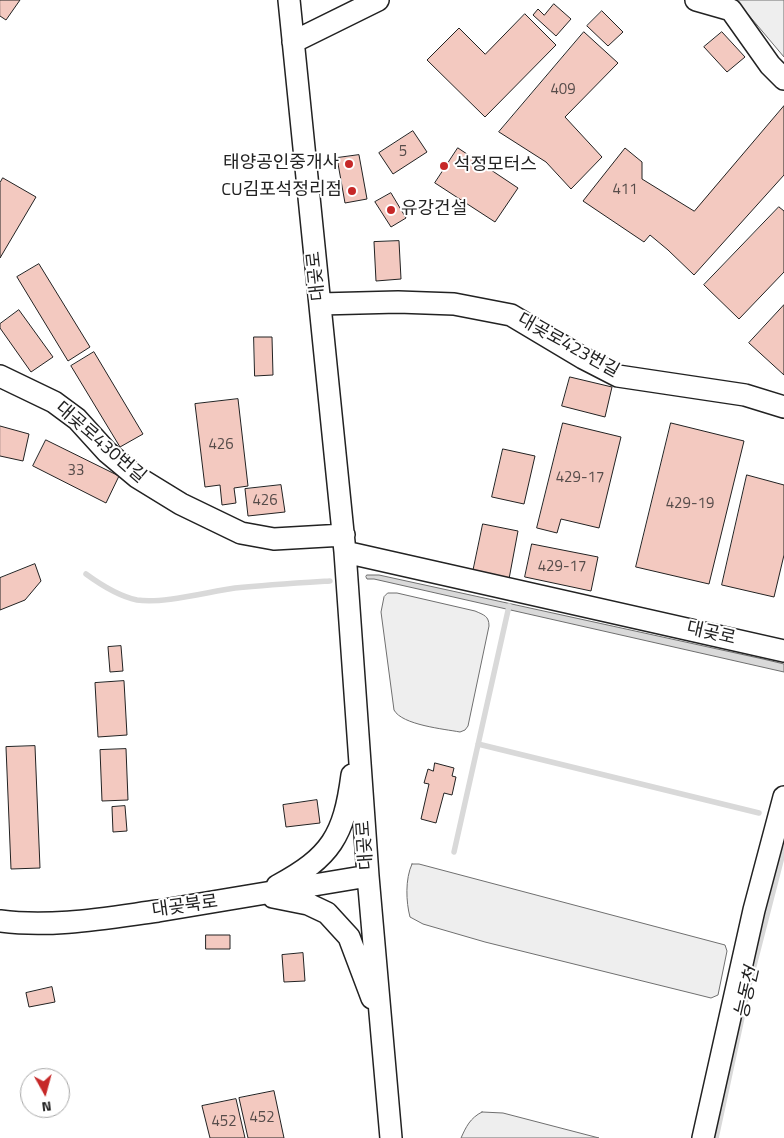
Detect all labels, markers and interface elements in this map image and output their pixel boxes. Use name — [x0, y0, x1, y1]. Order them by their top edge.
house number: 409 — [550, 81, 576, 99]
house number: 5 — [399, 143, 407, 161]
place label: 태양공인중개사 — [223, 153, 339, 175]
place label: 석정모터스 — [454, 155, 537, 177]
marker: 태양공인중개사 — [343, 158, 355, 170]
marker: 석정모터스 — [438, 160, 450, 172]
place label: CU김포석정리점 — [221, 180, 342, 202]
house number: 411 — [612, 181, 638, 199]
marker: CU김포석정리점 — [346, 185, 358, 197]
place label: 유강건설 — [401, 199, 467, 221]
marker: 유강건설 — [385, 204, 397, 216]
street label: 대곶로 — [304, 250, 330, 302]
street label: 대곶로423번길 — [513, 309, 623, 383]
street label: 대곶로430번길 — [50, 398, 150, 488]
house number: 426 — [208, 436, 234, 454]
house number: 33 — [68, 462, 84, 480]
house number: 429-17 — [556, 469, 604, 487]
house number: 426 — [252, 492, 278, 510]
house number: 429-19 — [666, 495, 714, 513]
house number: 429-17 — [538, 558, 586, 576]
street label: 대곶로 — [684, 618, 738, 650]
street label: 대곶로 — [353, 819, 379, 871]
street label: 대곶북로 — [151, 892, 219, 922]
water label: 능동천 — [731, 965, 765, 1021]
north arrow — [20, 1068, 70, 1118]
text: N — [41, 1096, 53, 1118]
house number: 452 — [249, 1109, 275, 1127]
house number: 452 — [211, 1113, 237, 1131]

